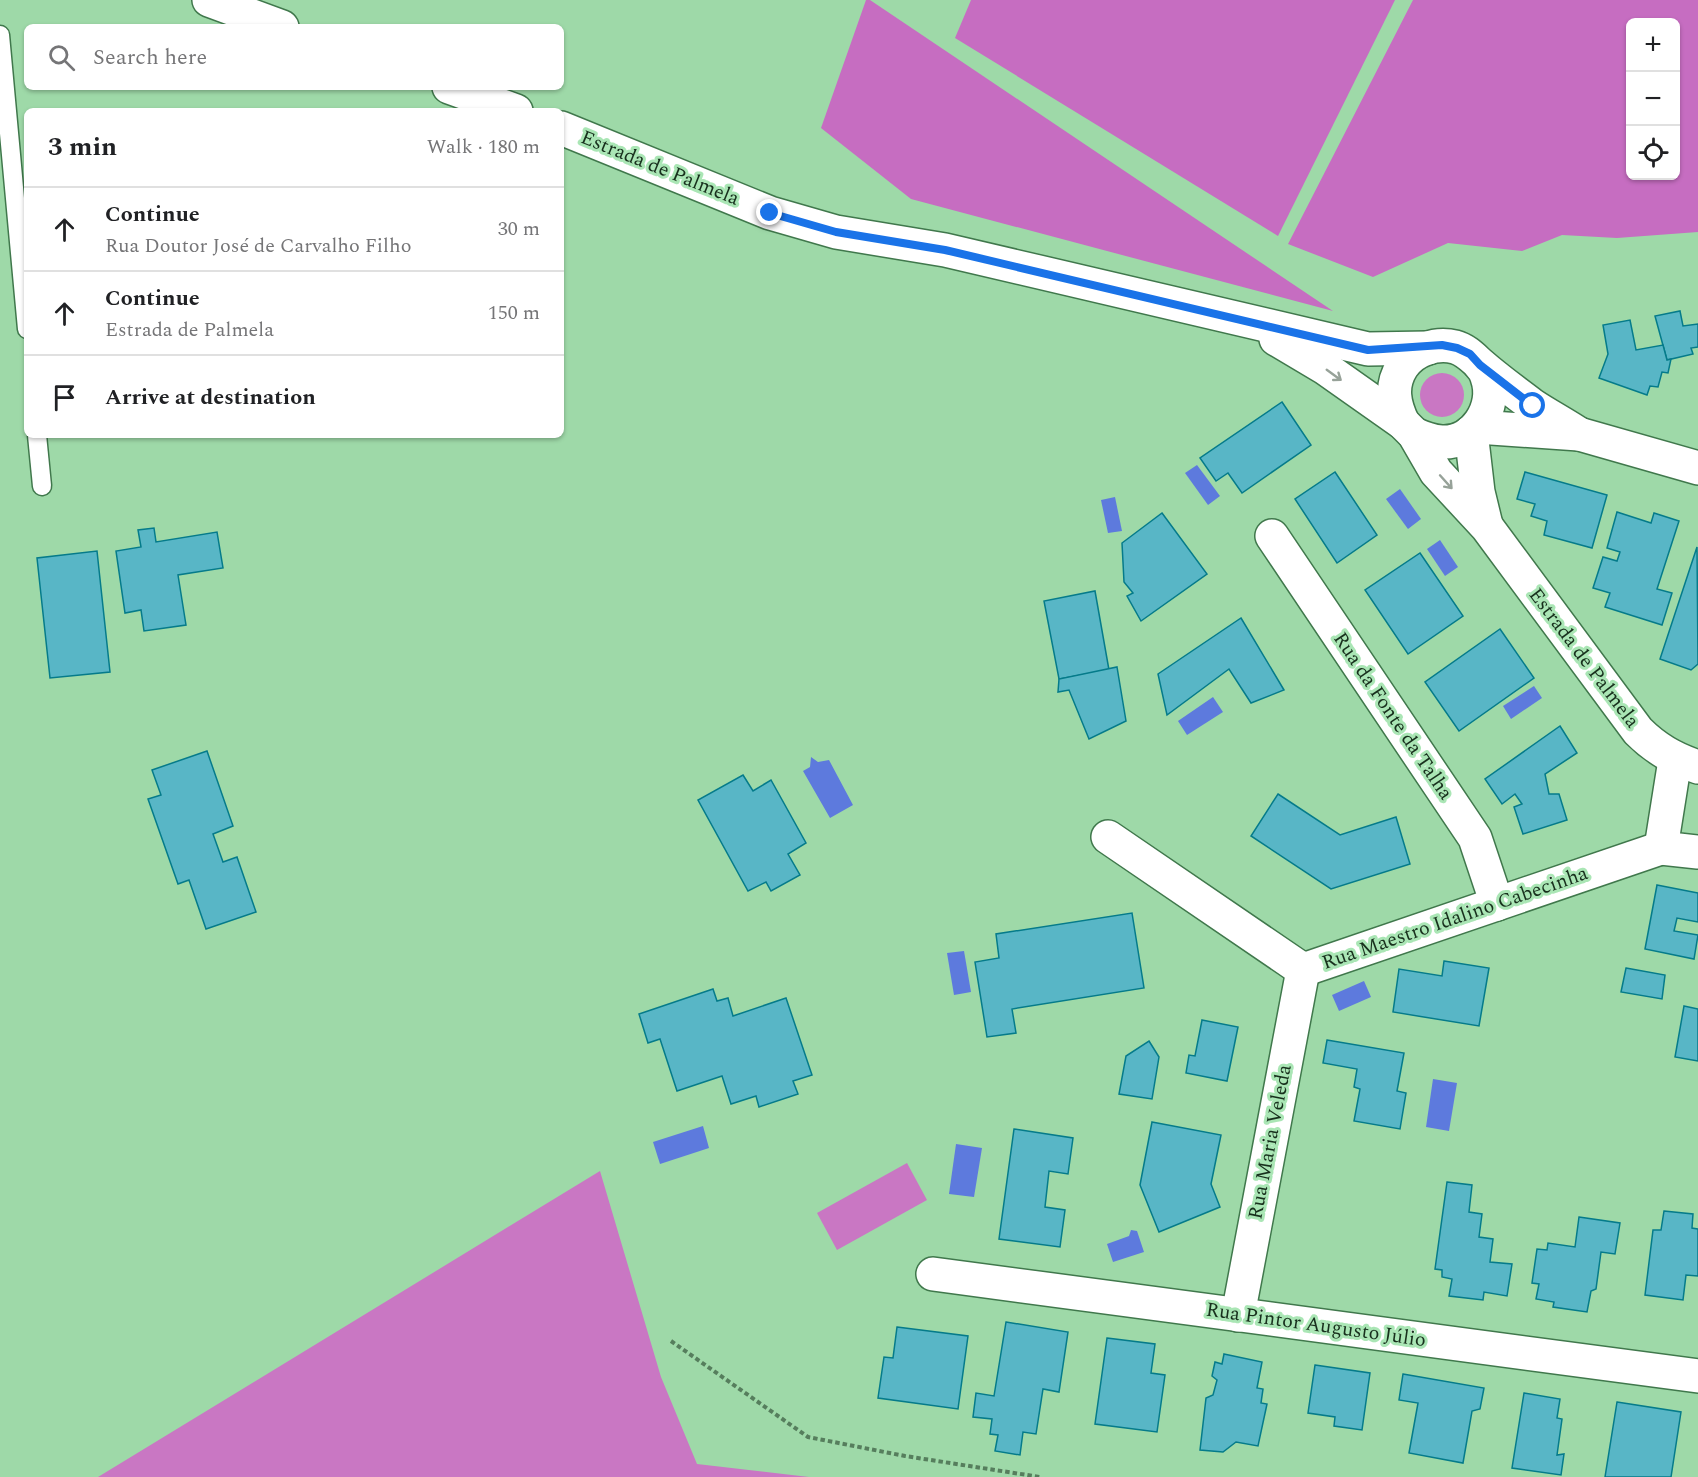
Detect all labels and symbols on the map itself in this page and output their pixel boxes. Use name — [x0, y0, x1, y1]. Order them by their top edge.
street label: Estrada de Palmela — [576, 122, 744, 214]
route end — [756, 199, 782, 225]
one-way arrow — [1326, 369, 1342, 381]
route start — [1519, 392, 1545, 418]
one-way arrow — [1439, 475, 1453, 490]
street label: Estrada de Palmela — [1521, 582, 1647, 735]
street label: Rua da Fonte da Talha — [1326, 626, 1461, 806]
street label: Rua Maestro Idalino Cabecinha — [1318, 858, 1592, 978]
street label: Rua Maria Veleda — [1240, 1062, 1300, 1222]
street label: Rua Pintor Augusto Júlio — [1204, 1295, 1428, 1355]

